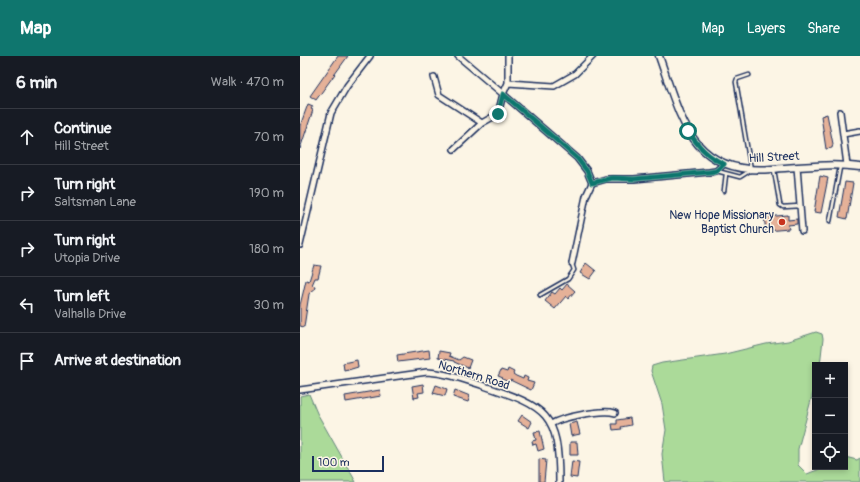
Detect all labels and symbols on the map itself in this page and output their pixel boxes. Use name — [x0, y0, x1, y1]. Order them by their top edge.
route end — [489, 105, 507, 123]
route start — [679, 122, 697, 140]
street label: Hill Street — [748, 149, 800, 166]
place label: New Hope Missionary Baptist Church — [669, 208, 774, 237]
marker: New Hope Missionary Baptist Church — [777, 217, 787, 227]
street label: Northern Road — [436, 358, 511, 393]
scale bar — [312, 454, 384, 473]

